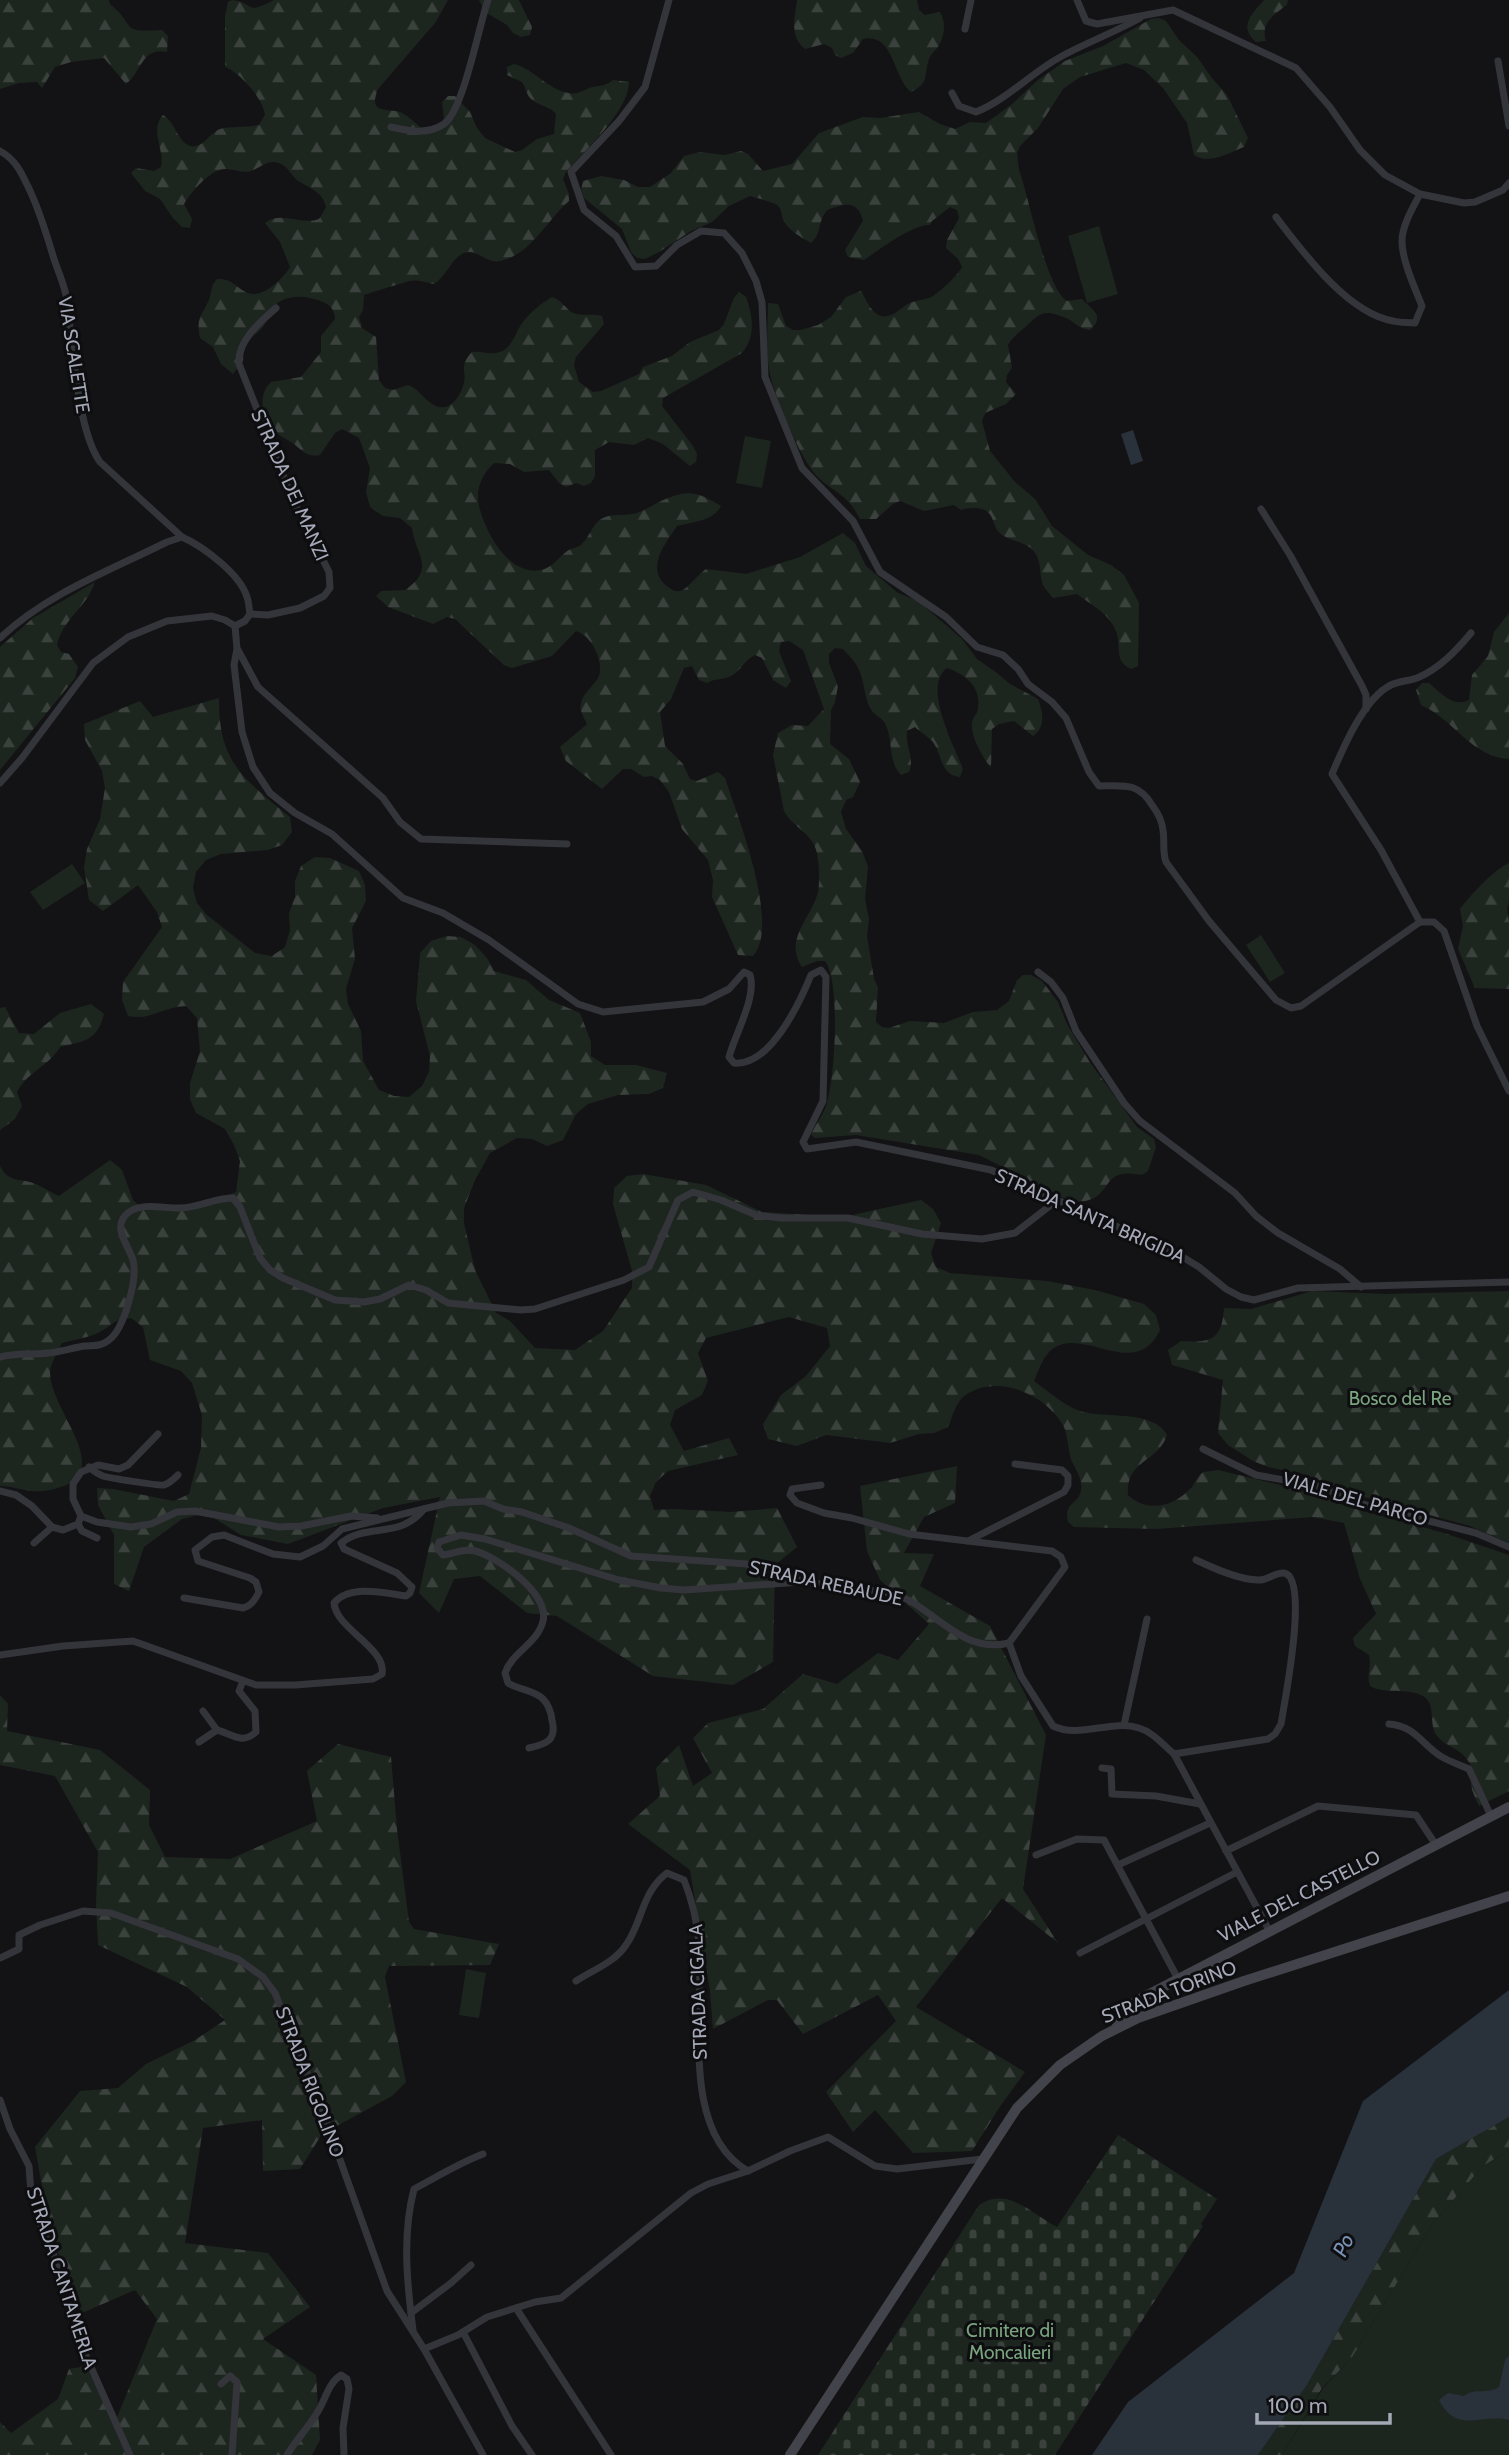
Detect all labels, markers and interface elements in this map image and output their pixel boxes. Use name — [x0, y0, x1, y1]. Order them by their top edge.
street label: VIA SCALETTE — [53, 295, 95, 415]
street label: STRADA DEI MANZI — [246, 406, 334, 564]
street label: STRADA SANTA BRIGIDA — [991, 1164, 1189, 1268]
park label: Bosco del Re — [1349, 1387, 1452, 1410]
street label: VIALE DEL PARCO — [1280, 1467, 1430, 1531]
street label: STRADA REBAUDE — [747, 1555, 905, 1611]
street label: VIALE DEL CASTELLO — [1214, 1845, 1384, 1947]
street label: STRADA CIGALA — [684, 1923, 712, 2060]
street label: STRADA TORINO — [1098, 1956, 1240, 2028]
street label: STRADA RIGOLINO — [271, 2003, 349, 2161]
street label: STRADA CANTAMERLA — [22, 2184, 102, 2372]
water label: Po — [1327, 2230, 1359, 2260]
park label: Cimitero di Moncalieri — [966, 2319, 1054, 2364]
scale bar — [1257, 2382, 1390, 2426]
text: 100 m — [1268, 2393, 1327, 2418]

